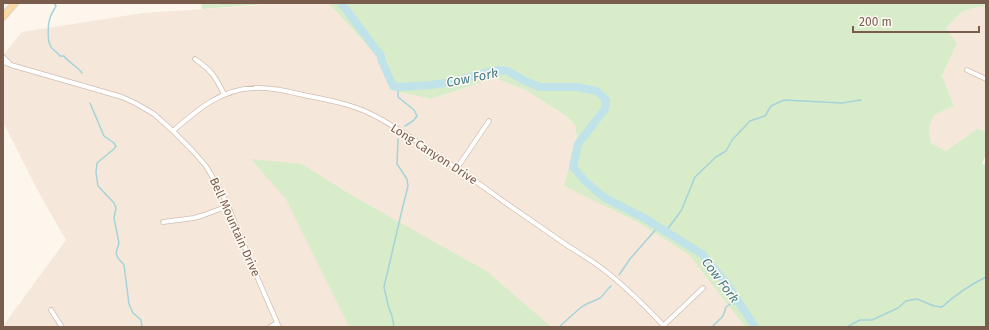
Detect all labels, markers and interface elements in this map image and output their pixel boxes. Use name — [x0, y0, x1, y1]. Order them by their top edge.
scale bar — [853, 8, 979, 34]
text: 200 m — [859, 15, 892, 29]
water label: Cow Fork — [445, 65, 499, 90]
street label: Long Canyon Drive — [388, 121, 480, 187]
street label: Bell Mountain Drive — [207, 175, 263, 279]
water label: Cow Fork — [699, 255, 742, 306]

